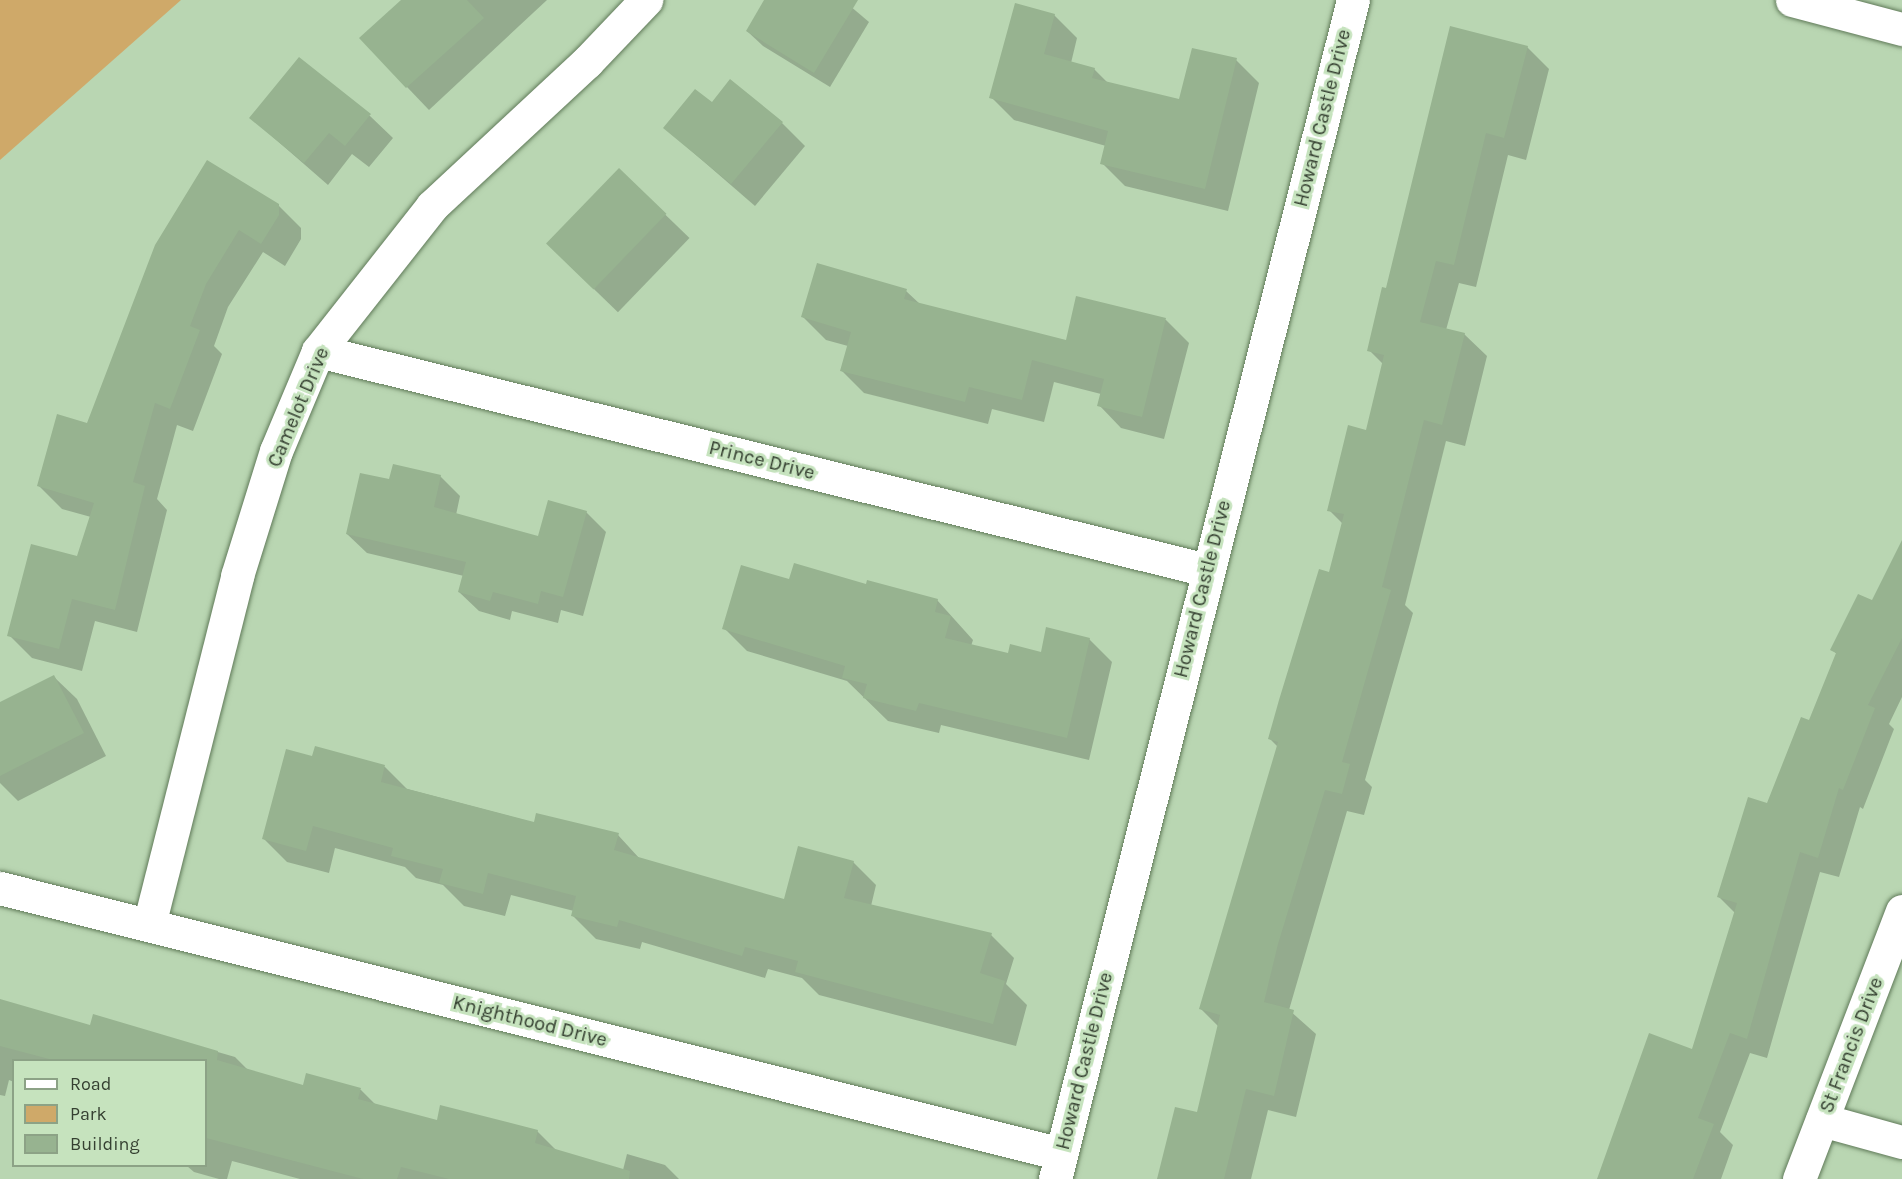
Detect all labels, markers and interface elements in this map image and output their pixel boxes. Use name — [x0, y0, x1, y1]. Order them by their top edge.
street label: Howard Castle Drive — [1288, 27, 1356, 209]
street label: Camelot Drive — [262, 344, 334, 470]
street label: Prince Drive — [707, 435, 817, 485]
street label: Howard Castle Drive — [1168, 498, 1236, 680]
street label: Howard Castle Drive — [1050, 970, 1118, 1152]
street label: St Francis Drive — [1814, 974, 1888, 1116]
street label: Knighthood Drive — [450, 990, 610, 1052]
legend — [12, 1059, 207, 1167]
text: Road — [70, 1073, 111, 1095]
text: Park — [70, 1103, 107, 1125]
text: Building — [70, 1133, 140, 1155]

